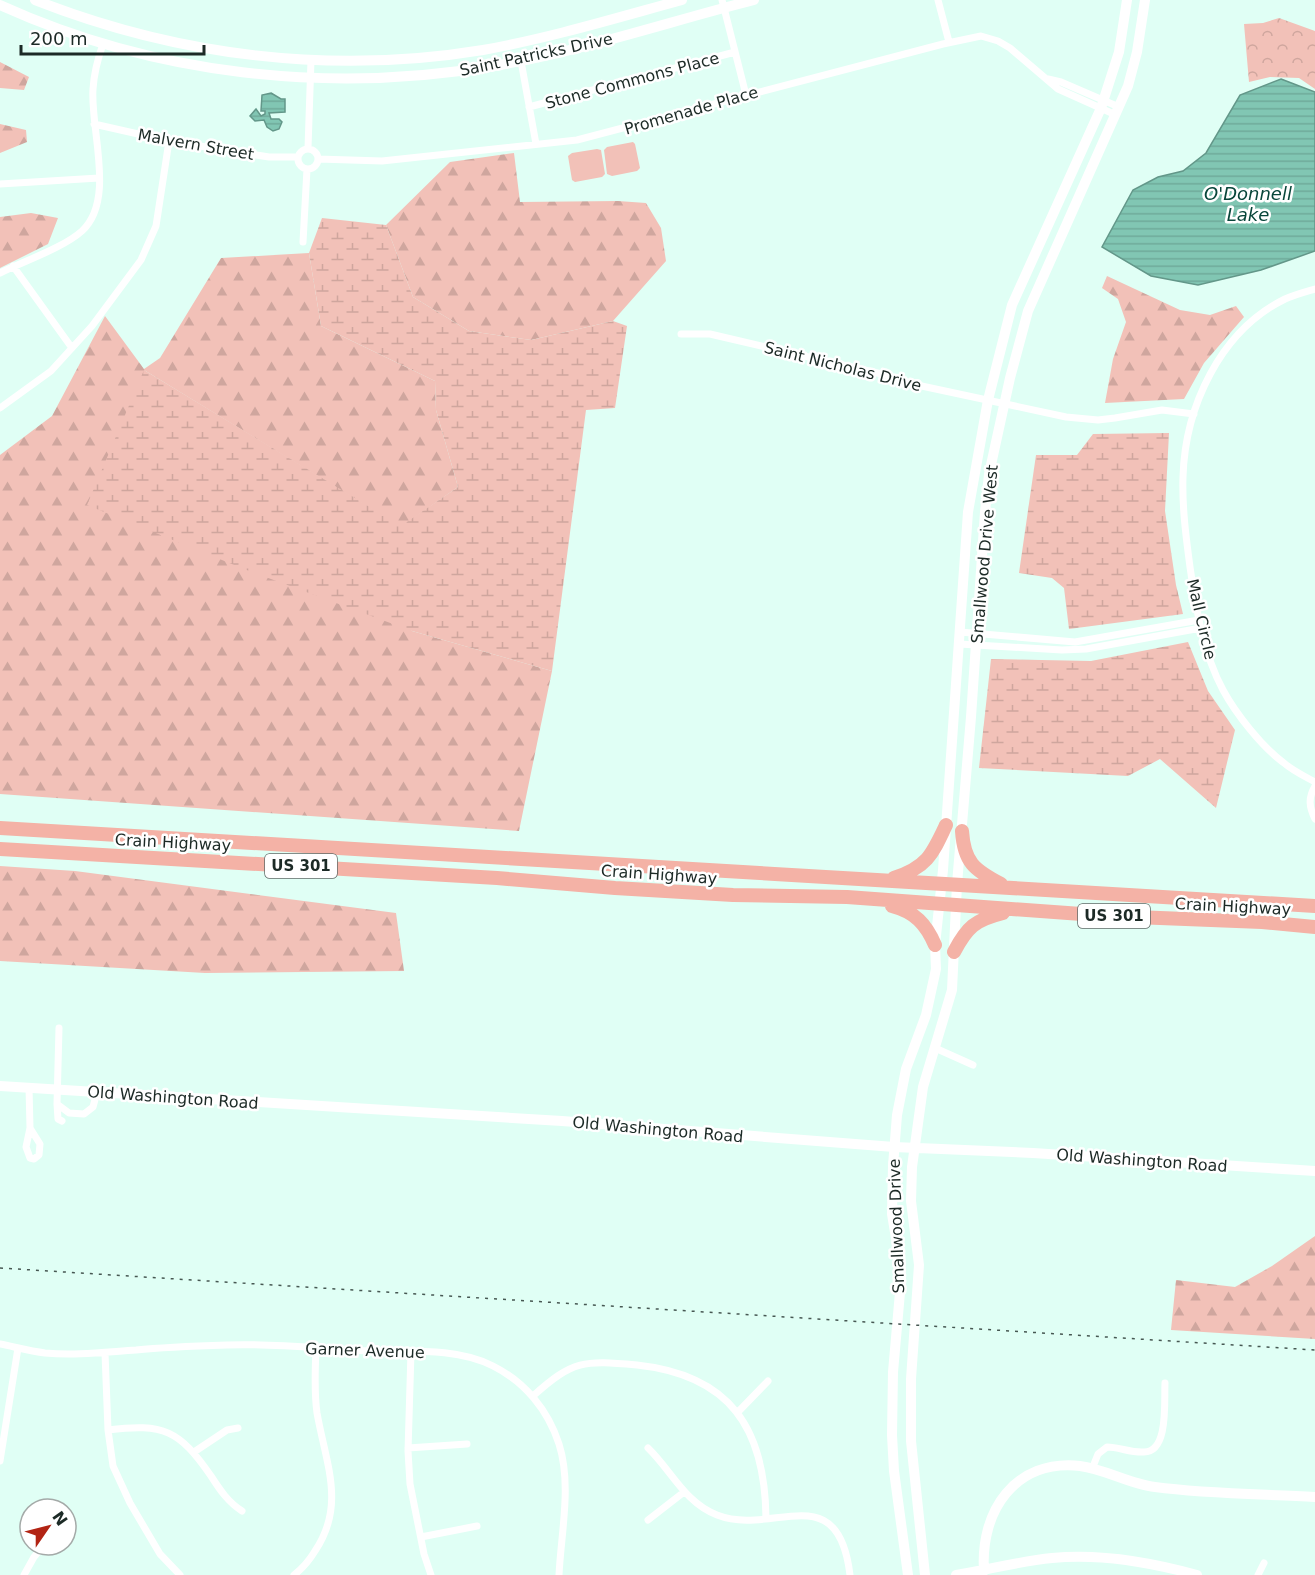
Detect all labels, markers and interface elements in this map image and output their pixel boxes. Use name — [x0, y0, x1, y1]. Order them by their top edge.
scale bar — [21, 18, 204, 56]
text: 200 m — [30, 28, 88, 49]
street label: Saint Patricks Drive — [458, 29, 614, 80]
street label: Stone Commons Place — [543, 48, 721, 113]
street label: Promenade Place — [622, 82, 760, 139]
street label: Malvern Street — [136, 125, 255, 164]
water label: O'Donnell Lake — [1204, 183, 1292, 225]
street label: Saint Nicholas Drive — [762, 338, 923, 395]
street label: Smallwood Drive West — [967, 464, 1002, 644]
street label: Mall Circle — [1183, 577, 1220, 661]
street label: Crain Highway — [114, 830, 232, 855]
road number: US 301 — [265, 854, 337, 878]
street label: Crain Highway — [600, 861, 718, 888]
street label: Crain Highway — [1174, 894, 1292, 919]
road number: US 301 — [1078, 904, 1150, 928]
street label: Old Washington Road — [87, 1082, 259, 1113]
street label: Old Washington Road — [572, 1113, 744, 1146]
street label: Old Washington Road — [1056, 1145, 1228, 1176]
street label: Smallwood Drive — [885, 1158, 908, 1294]
street label: Garner Avenue — [305, 1339, 425, 1362]
north arrow — [18, 1497, 78, 1557]
text: N — [48, 1508, 71, 1530]

